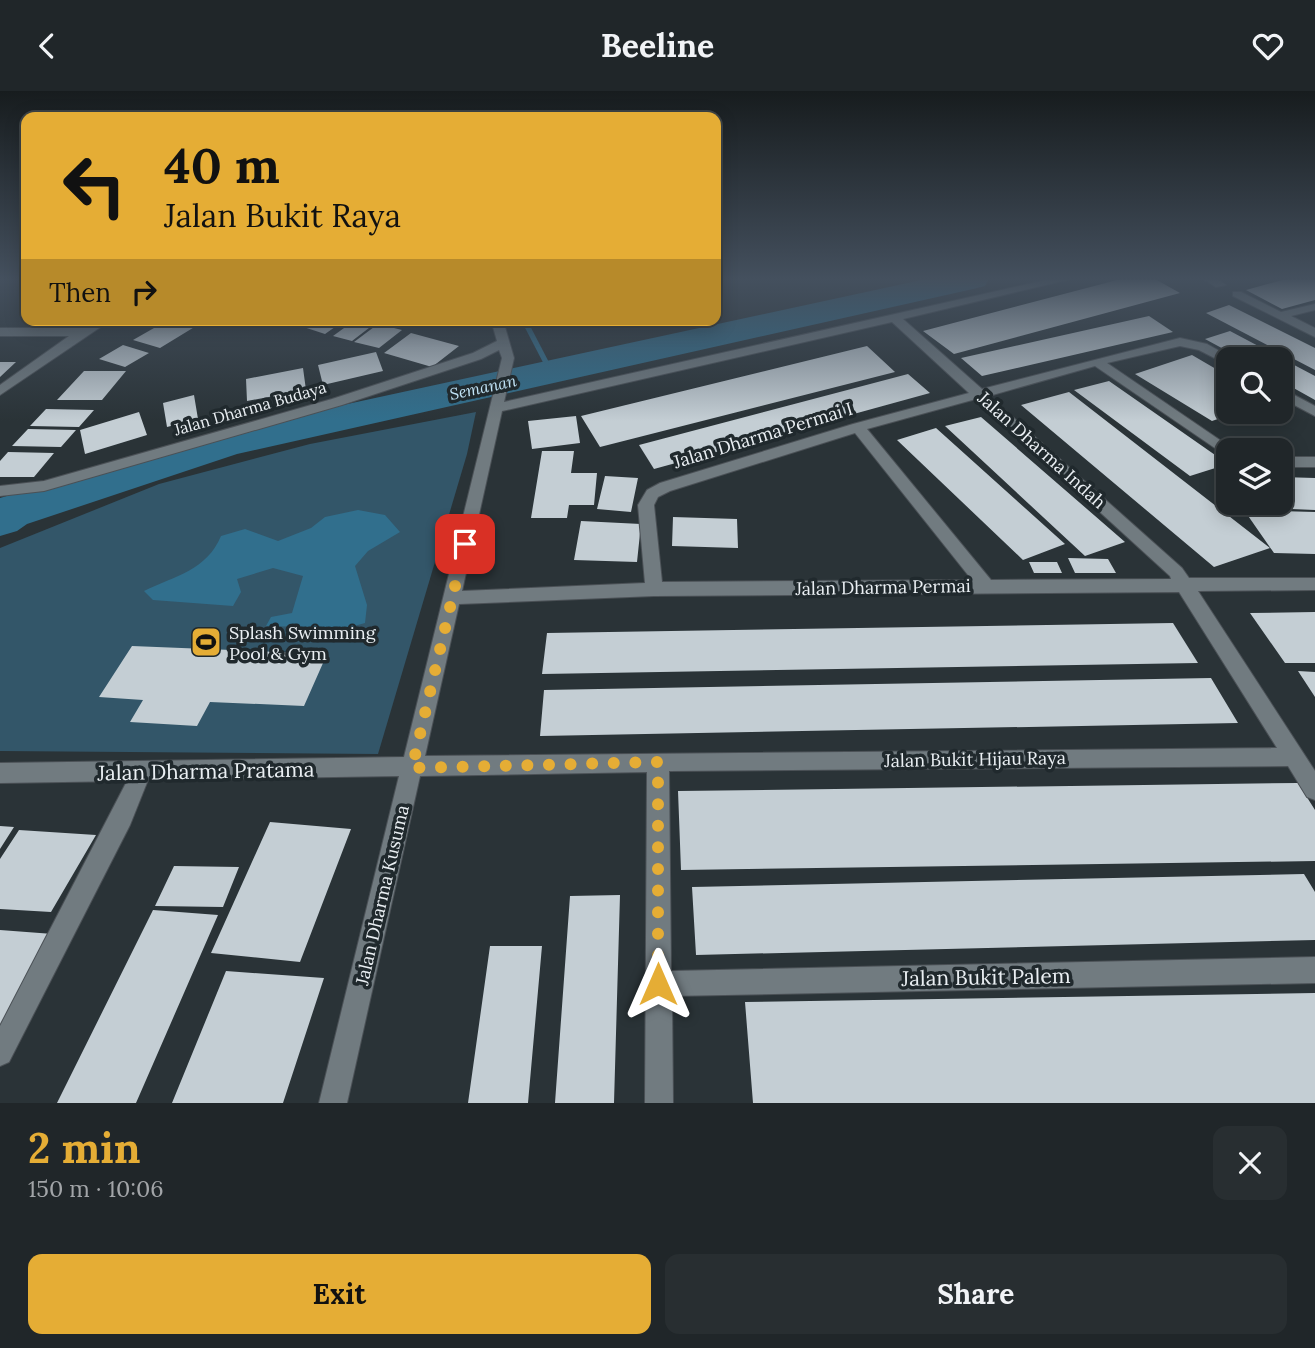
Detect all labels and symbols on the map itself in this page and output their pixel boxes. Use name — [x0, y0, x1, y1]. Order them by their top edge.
water label: Semanan — [448, 370, 518, 404]
street label: Jalan Dharma Budaya — [171, 377, 328, 440]
street label: Jalan Dharma Indah — [972, 386, 1111, 514]
street label: Jalan Dharma Permai I — [670, 397, 855, 474]
pin — [435, 514, 495, 574]
street label: Jalan Dharma Permai — [794, 574, 971, 600]
place label: Splash Swimming Pool & Gym — [229, 621, 377, 665]
sports icon: Splash Swimming Pool & Gym — [189, 625, 223, 659]
street label: Jalan Bukit Hijau Raya — [883, 746, 1066, 772]
street label: Jalan Dharma Pratama — [96, 756, 315, 786]
street label: Jalan Dharma Kusuma — [350, 803, 414, 988]
position arrow — [621, 947, 695, 1021]
street label: Jalan Bukit Palem — [900, 962, 1071, 992]

